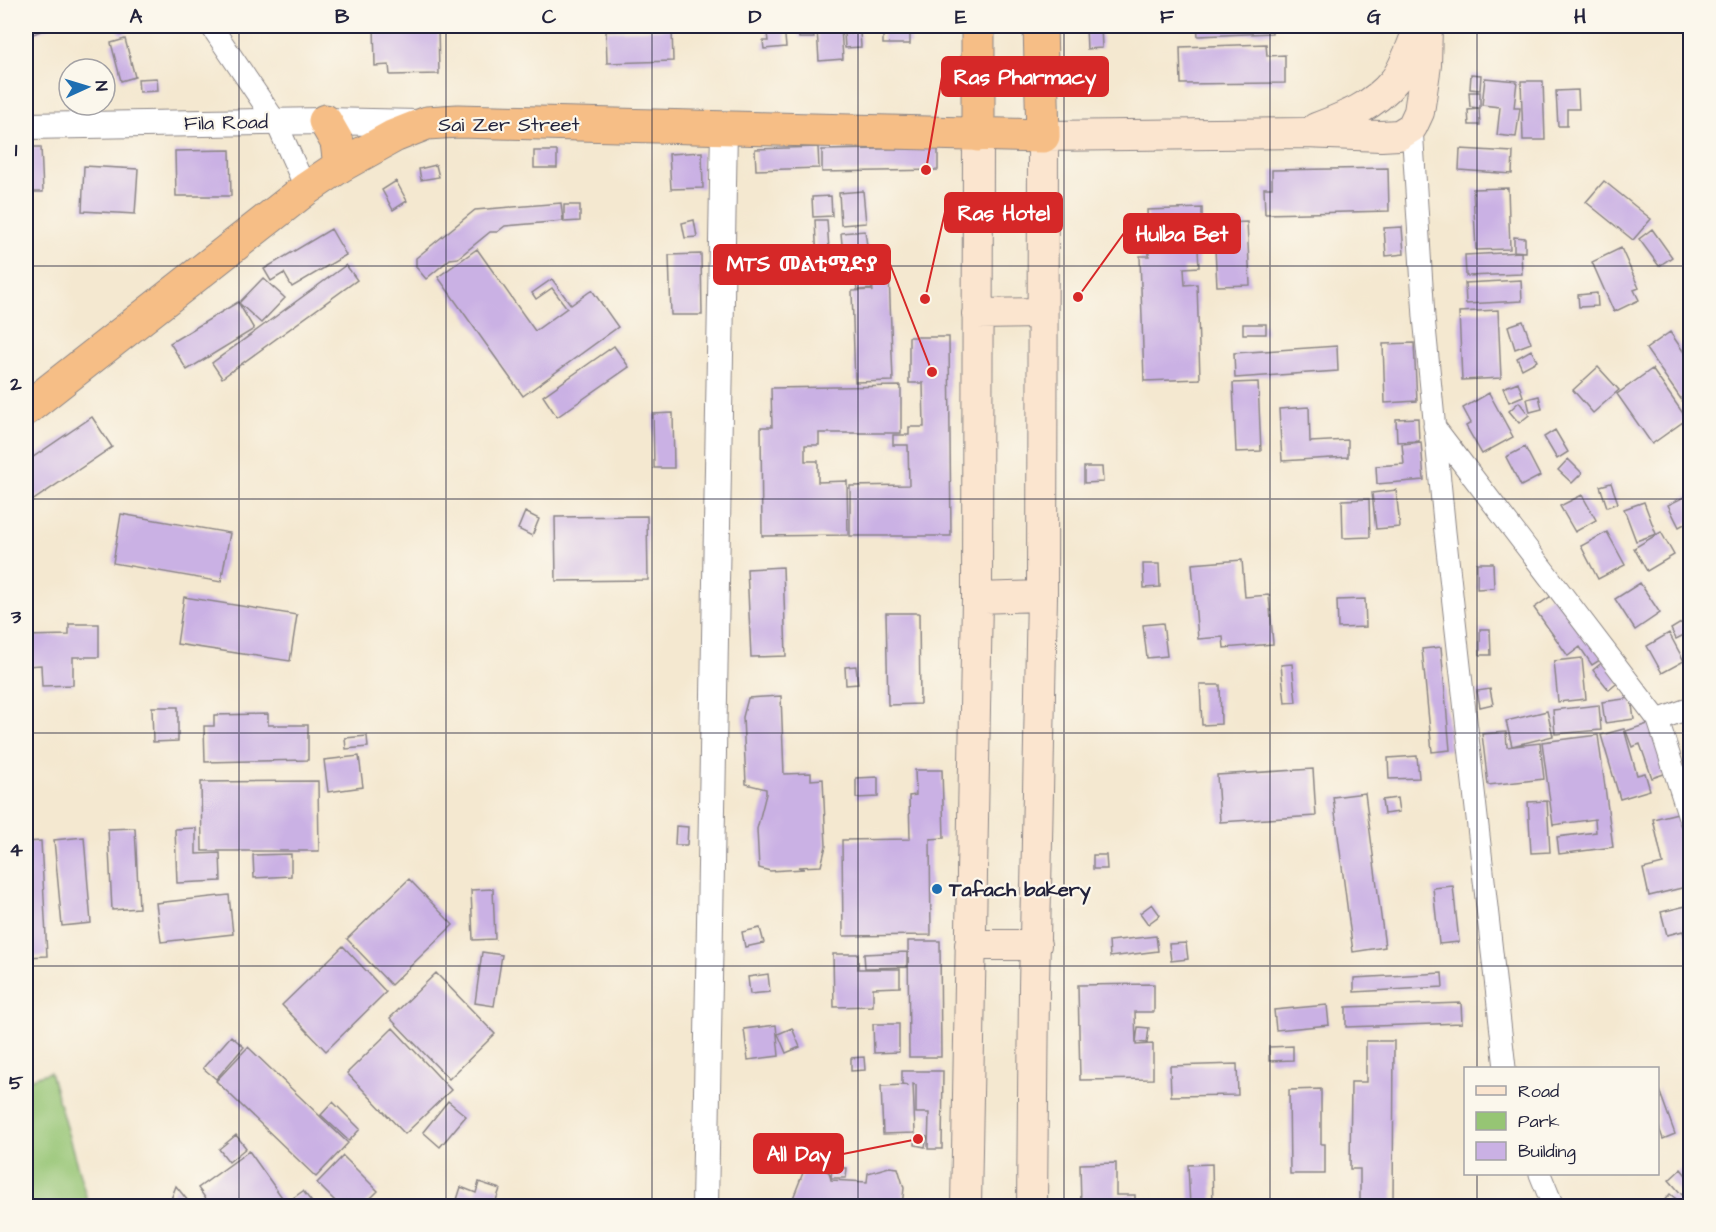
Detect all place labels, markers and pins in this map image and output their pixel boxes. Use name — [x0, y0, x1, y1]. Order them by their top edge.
callout: Ras Pharmacy — [942, 57, 1108, 96]
callout: Ras Hotel — [945, 193, 1062, 232]
callout: Hulba Bet — [1124, 214, 1240, 253]
callout: MTS መልቲሚድያ — [714, 245, 890, 284]
place label: Tafach bakery — [948, 876, 1091, 905]
marker: Tafach bakery — [930, 882, 944, 896]
callout: All Day — [754, 1134, 843, 1173]

